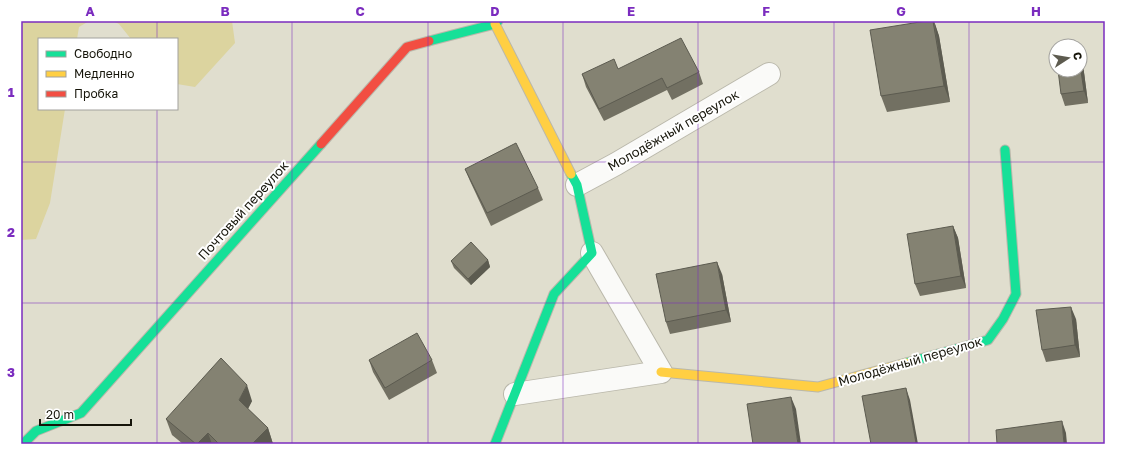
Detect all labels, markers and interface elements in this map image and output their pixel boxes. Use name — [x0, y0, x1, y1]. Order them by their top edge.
text: A — [85, 3, 95, 19]
text: B — [220, 3, 230, 19]
text: C — [355, 3, 365, 19]
text: D — [490, 3, 500, 19]
text: E — [627, 3, 635, 19]
text: F — [762, 3, 770, 19]
text: G — [896, 3, 906, 19]
text: H — [1031, 3, 1041, 19]
legend — [38, 38, 178, 110]
north arrow — [1048, 38, 1088, 78]
text: Свободно — [74, 46, 132, 61]
text: С — [1071, 51, 1085, 61]
text: Медленно — [74, 66, 134, 81]
text: 1 — [8, 84, 15, 100]
text: Пробка — [74, 86, 118, 101]
street label: Молодёжный переулок — [605, 86, 742, 174]
street label: Почтовый переулок — [194, 157, 292, 263]
text: 2 — [7, 224, 15, 240]
street label: Молодёжный переулок — [836, 333, 984, 389]
text: 3 — [7, 364, 15, 380]
scale bar — [40, 401, 131, 427]
text: 20 m — [46, 407, 74, 422]

